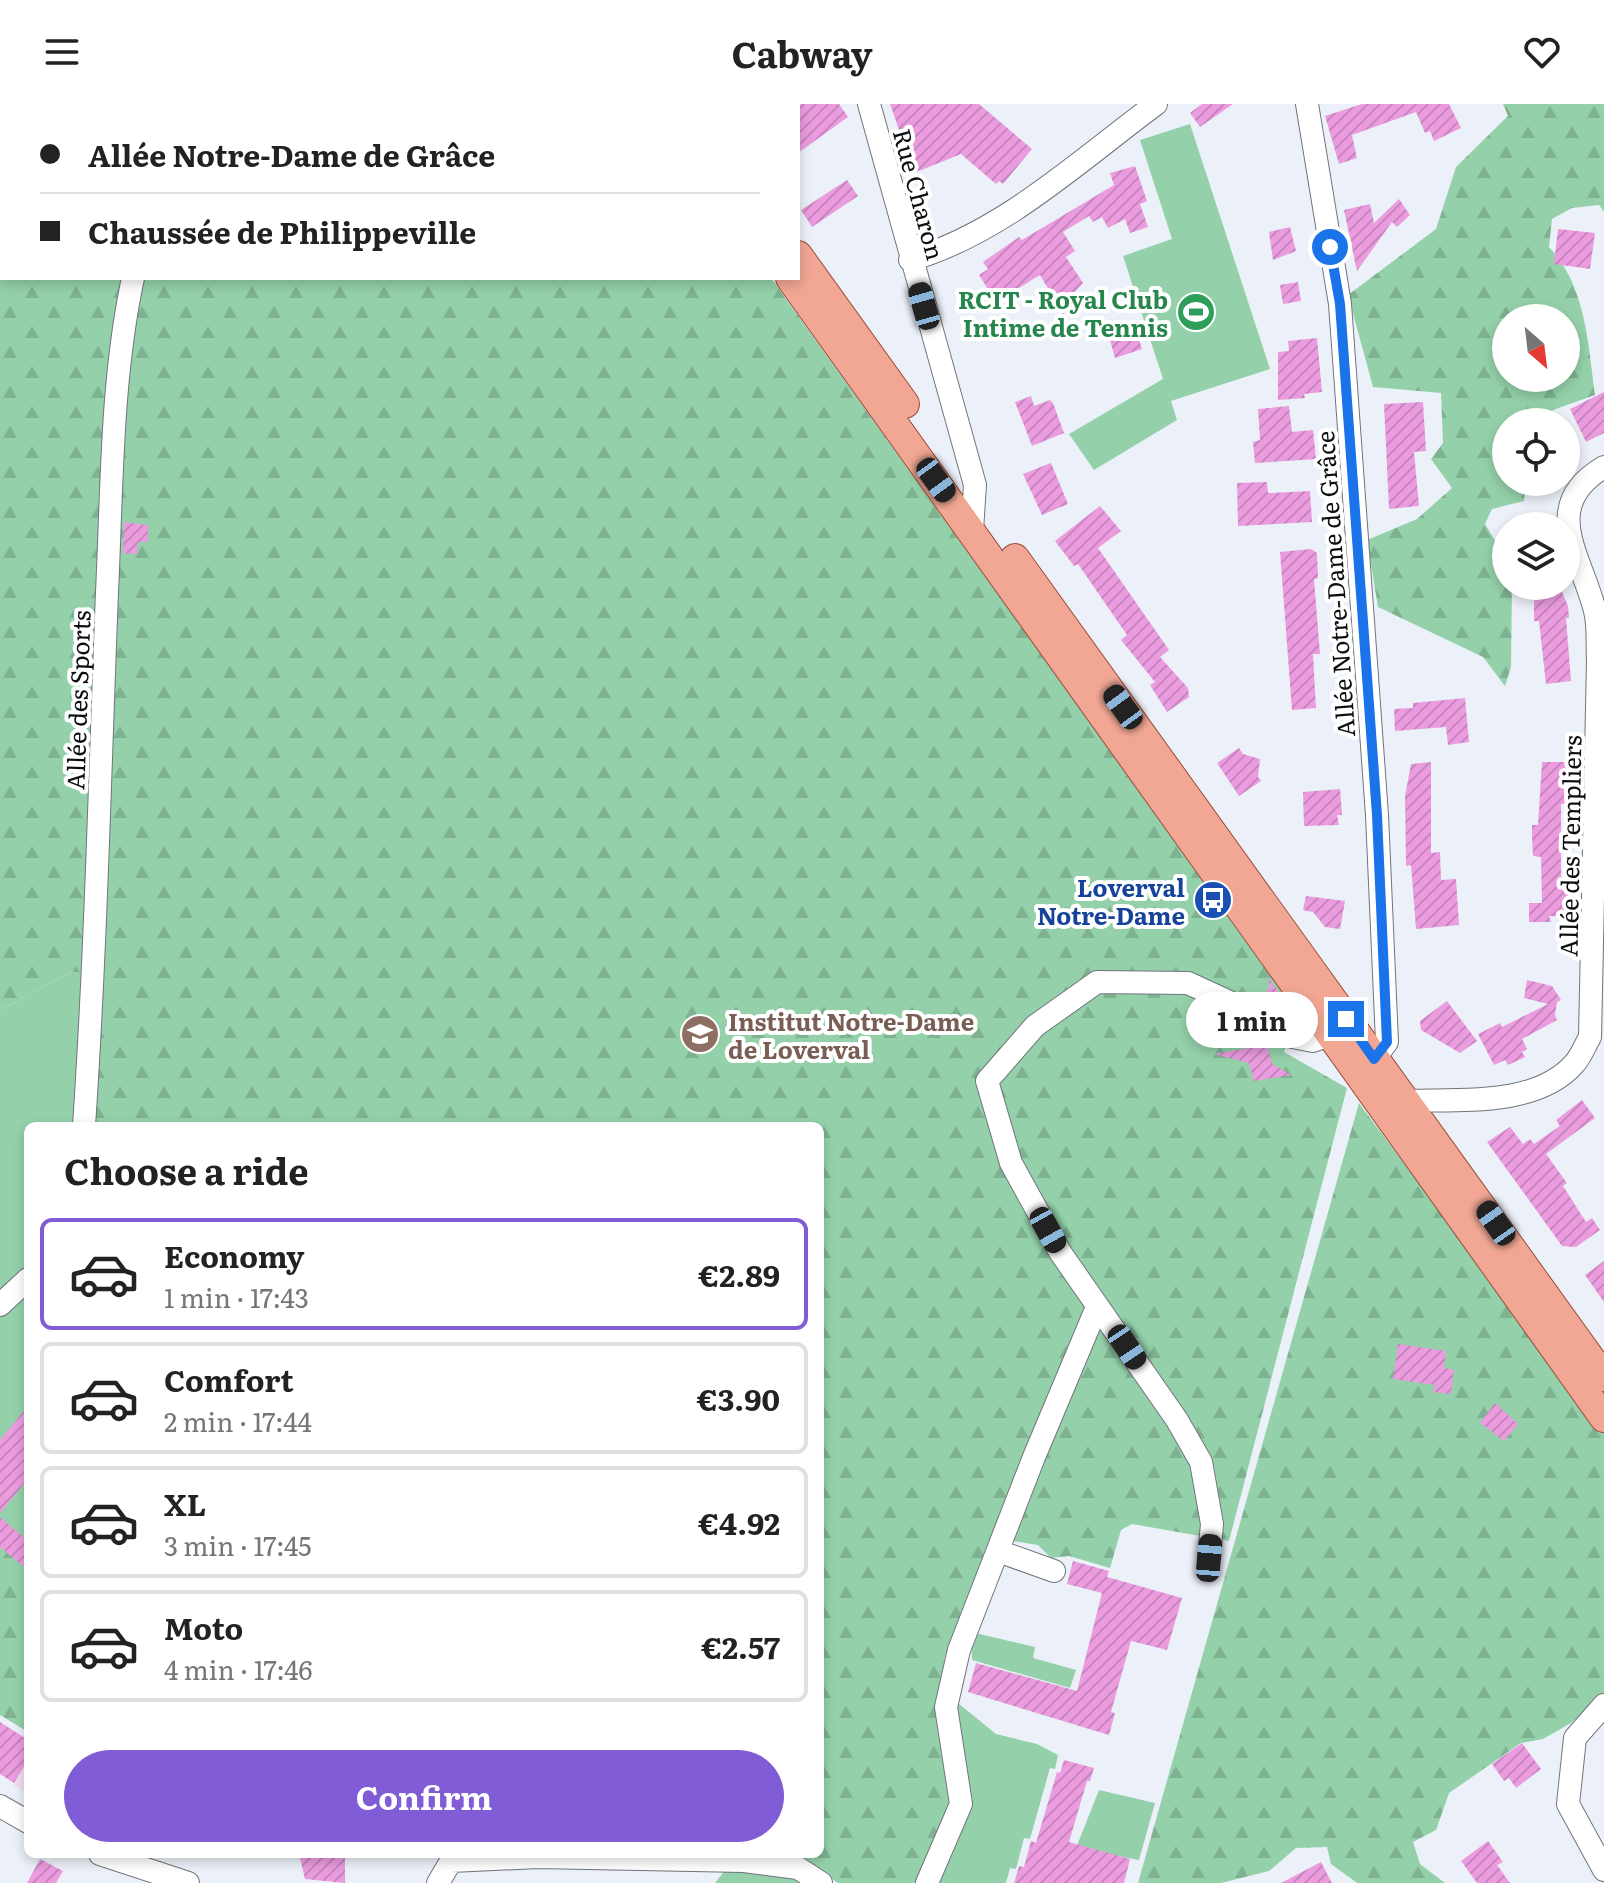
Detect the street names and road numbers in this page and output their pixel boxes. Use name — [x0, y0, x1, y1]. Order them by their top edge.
street label: Rue Charon — [886, 124, 954, 264]
street label: Allée Notre-Dame de Grâce — [1306, 430, 1362, 738]
street label: Allée des Sports — [56, 609, 98, 790]
street label: Allée des Templiers — [1550, 735, 1588, 957]

